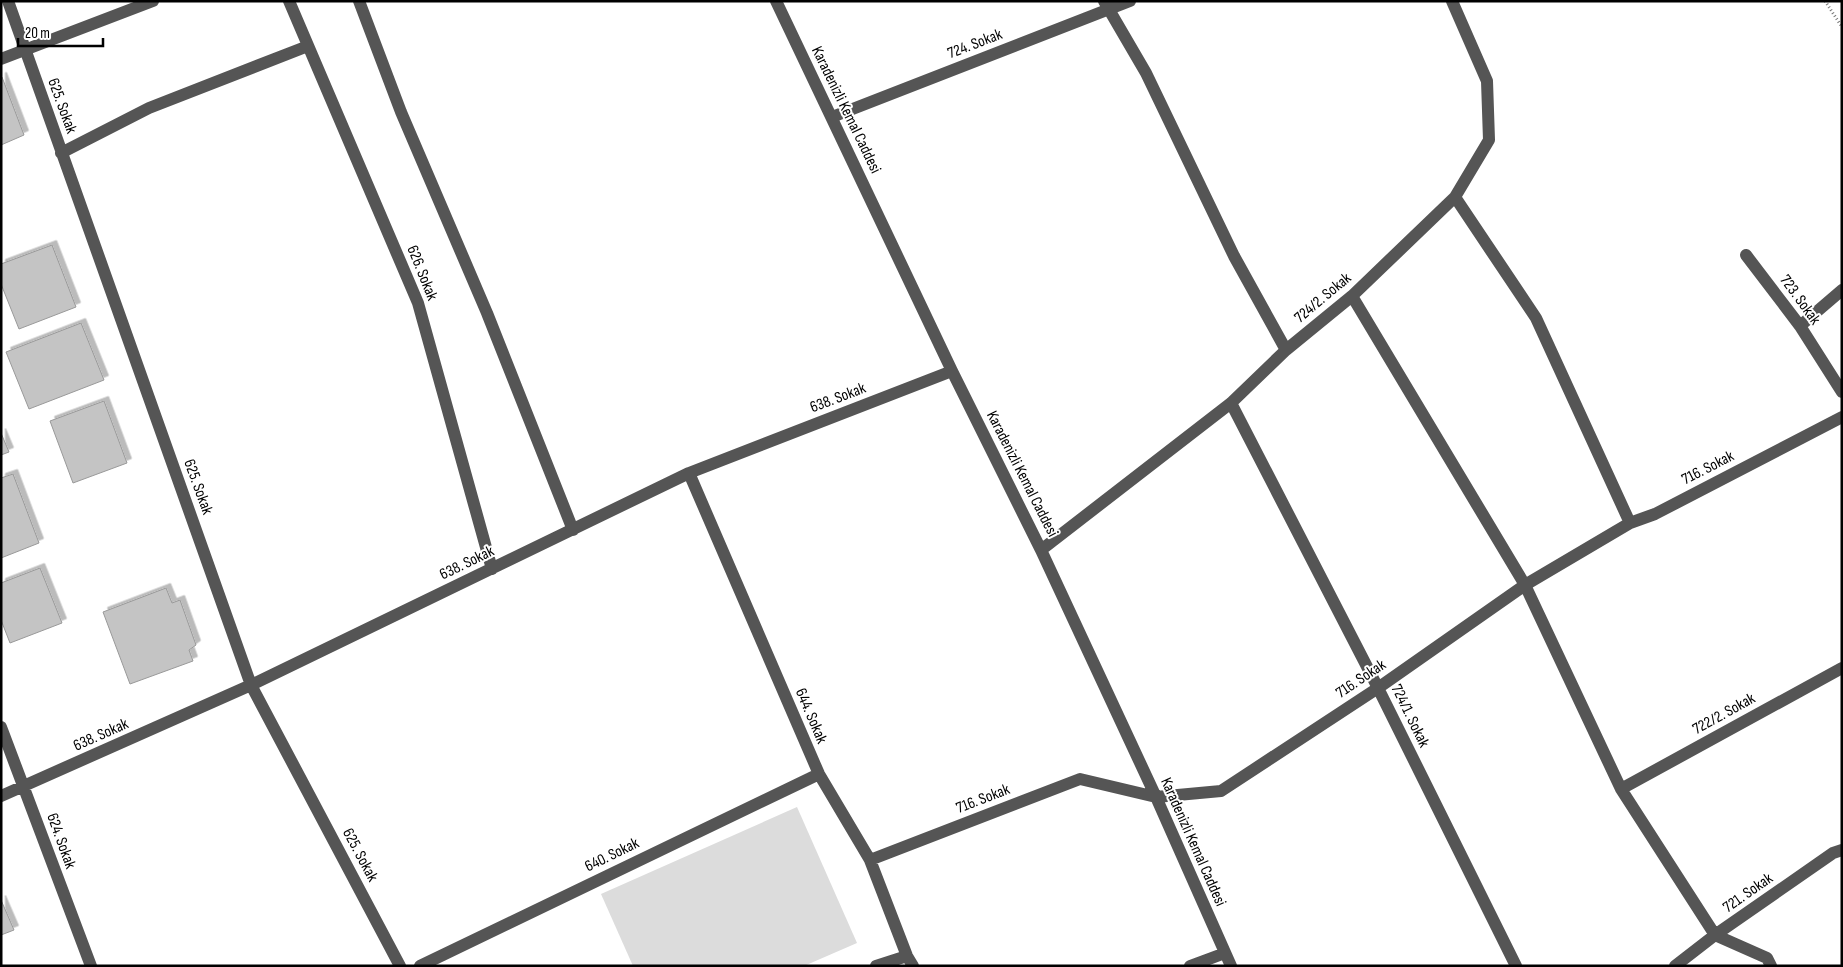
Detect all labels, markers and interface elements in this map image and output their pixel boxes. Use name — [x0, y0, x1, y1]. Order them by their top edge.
scale bar — [18, 15, 102, 47]
text: 20 m — [25, 24, 50, 43]
street label: 724. Sokak — [945, 25, 1005, 63]
street label: Karadenizli Kemal Caddesi — [807, 43, 885, 177]
street label: 625. Sokak — [43, 76, 81, 136]
street label: 626. Sokak — [402, 243, 442, 303]
street label: 724/2. Sokak — [1291, 269, 1355, 327]
street label: 723. Sokak — [1776, 271, 1824, 329]
street label: 638. Sokak — [807, 379, 869, 417]
street label: Karadenizli Kemal Caddesi — [982, 408, 1062, 540]
street label: 716. Sokak — [1679, 447, 1737, 489]
street label: 625. Sokak — [179, 457, 217, 517]
street label: 638. Sokak — [437, 542, 497, 584]
street label: 716. Sokak — [1332, 655, 1390, 703]
street label: 724/1. Sokak — [1387, 681, 1433, 751]
street label: 644. Sokak — [791, 686, 831, 746]
street label: 722/2. Sokak — [1689, 689, 1759, 739]
street label: 638. Sokak — [71, 715, 131, 755]
street label: Karadenizli Kemal Caddesi — [1156, 775, 1230, 909]
street label: 716. Sokak — [953, 780, 1013, 818]
street label: 624. Sokak — [42, 811, 80, 871]
street label: 625. Sokak — [338, 825, 382, 885]
street label: 640. Sokak — [582, 834, 642, 876]
street label: 721. Sokak — [1719, 869, 1777, 917]

